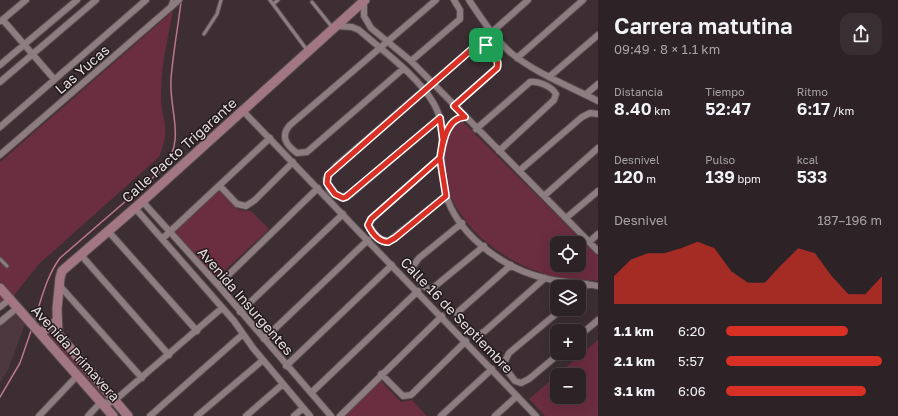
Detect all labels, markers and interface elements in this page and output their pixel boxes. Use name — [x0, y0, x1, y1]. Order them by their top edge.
text: Carrera matutina — [614, 12, 793, 39]
button: share — [840, 13, 882, 55]
pin — [469, 28, 503, 62]
icon: arrive — [475, 34, 497, 56]
street label: Las Yucas — [51, 41, 113, 97]
text: 09:49 · 8 × 1.1 km — [614, 41, 720, 57]
text: Distancia — [614, 85, 663, 98]
text: Tiempo — [705, 85, 745, 98]
text: Ritmo — [797, 85, 828, 98]
street label: Calle Pacto Trigarante — [118, 94, 240, 206]
text: 8.40 — [614, 98, 652, 119]
text: 52:47 — [705, 98, 751, 119]
text: 6:17 — [797, 98, 830, 119]
text: km — [652, 104, 670, 117]
text: /km — [830, 104, 854, 117]
text: Desnivel — [614, 153, 659, 166]
text: Pulso — [705, 153, 735, 166]
text: kcal — [797, 153, 818, 166]
text: 120 — [614, 166, 644, 187]
text: 139 — [705, 166, 735, 187]
text: 533 — [797, 166, 827, 187]
text: m — [644, 172, 656, 185]
text: bpm — [735, 172, 761, 185]
text: Desnivel — [614, 212, 668, 228]
text: 187–196 m — [817, 212, 882, 228]
map controls — [550, 236, 586, 404]
button: locate — [550, 236, 586, 272]
street label: Avenida Insurgentes — [195, 244, 297, 358]
street label: Calle 16 de Septiembre — [397, 254, 517, 376]
button: layers — [550, 280, 586, 316]
street label: Avenida Primavera — [28, 301, 124, 405]
text: 1.1 km — [614, 323, 654, 339]
text: 6:20 — [678, 323, 705, 339]
button: + — [550, 324, 586, 360]
text: 2.1 km — [614, 353, 655, 369]
text: 5:57 — [678, 353, 704, 369]
button: − — [550, 368, 586, 404]
text: 3.1 km — [614, 383, 655, 399]
text: 6:06 — [678, 383, 706, 399]

